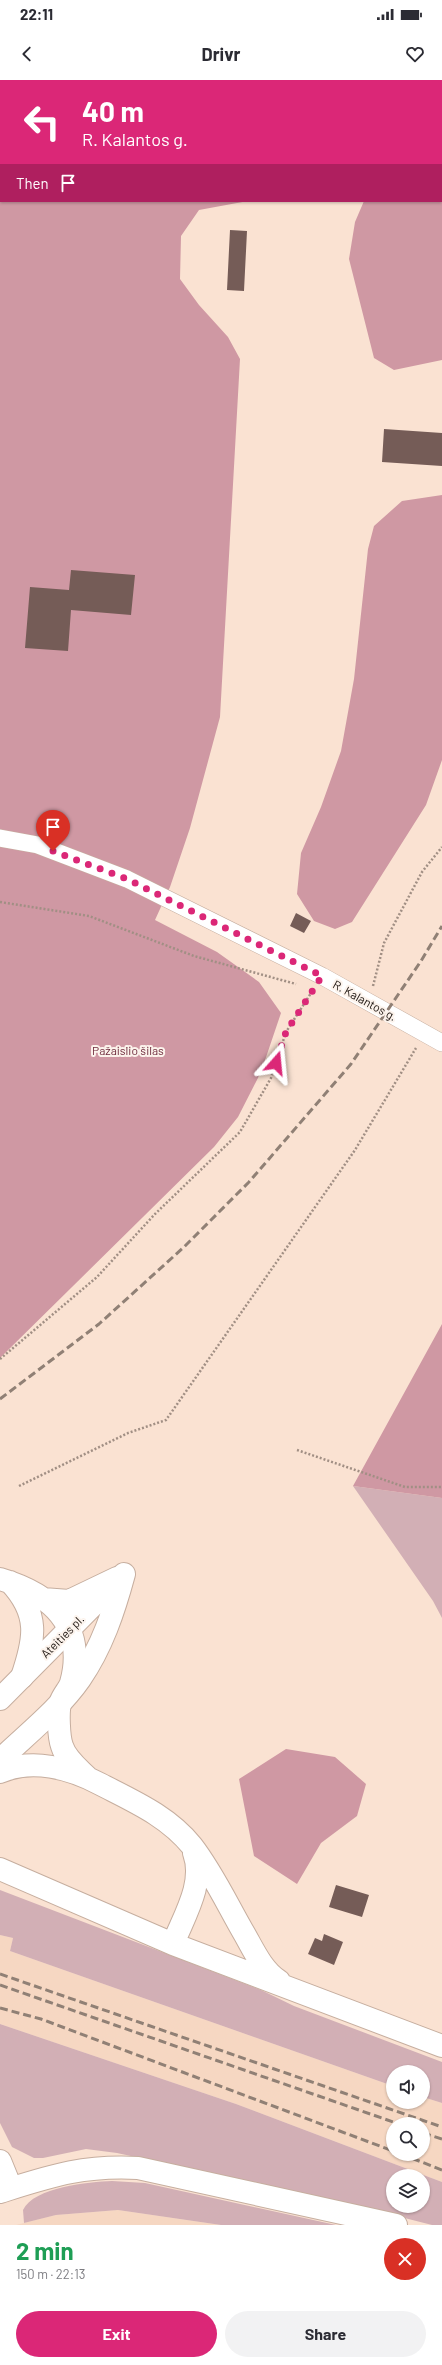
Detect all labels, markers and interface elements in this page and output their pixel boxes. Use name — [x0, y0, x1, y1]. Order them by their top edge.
text: 22:11 — [20, 5, 53, 23]
icon: back — [16, 43, 38, 65]
text: Drivr — [202, 43, 240, 65]
icon: heart — [404, 43, 426, 65]
text: 40 m — [82, 94, 144, 128]
icon: left — [16, 96, 68, 148]
text: R. Kalantos g. — [82, 128, 188, 150]
icon: arrive — [57, 172, 79, 194]
text: Then — [16, 174, 49, 192]
pin — [36, 810, 70, 851]
icon: arrive — [42, 816, 64, 838]
street label: R. Kalantos g. — [331, 977, 399, 1023]
position arrow — [255, 1042, 297, 1084]
park label: Pažaislio šilas — [92, 1043, 164, 1057]
street label: Ateities pl. — [37, 1611, 87, 1661]
map controls — [386, 2065, 430, 2213]
button: sound — [386, 2065, 430, 2109]
button: search — [386, 2117, 430, 2161]
button: layers — [386, 2169, 430, 2213]
text: 2 min — [16, 2236, 74, 2265]
button: close — [384, 2238, 426, 2280]
text: 150 m · 22:13 — [16, 2266, 85, 2282]
button: Exit — [16, 2311, 217, 2357]
button: Share — [225, 2311, 426, 2357]

